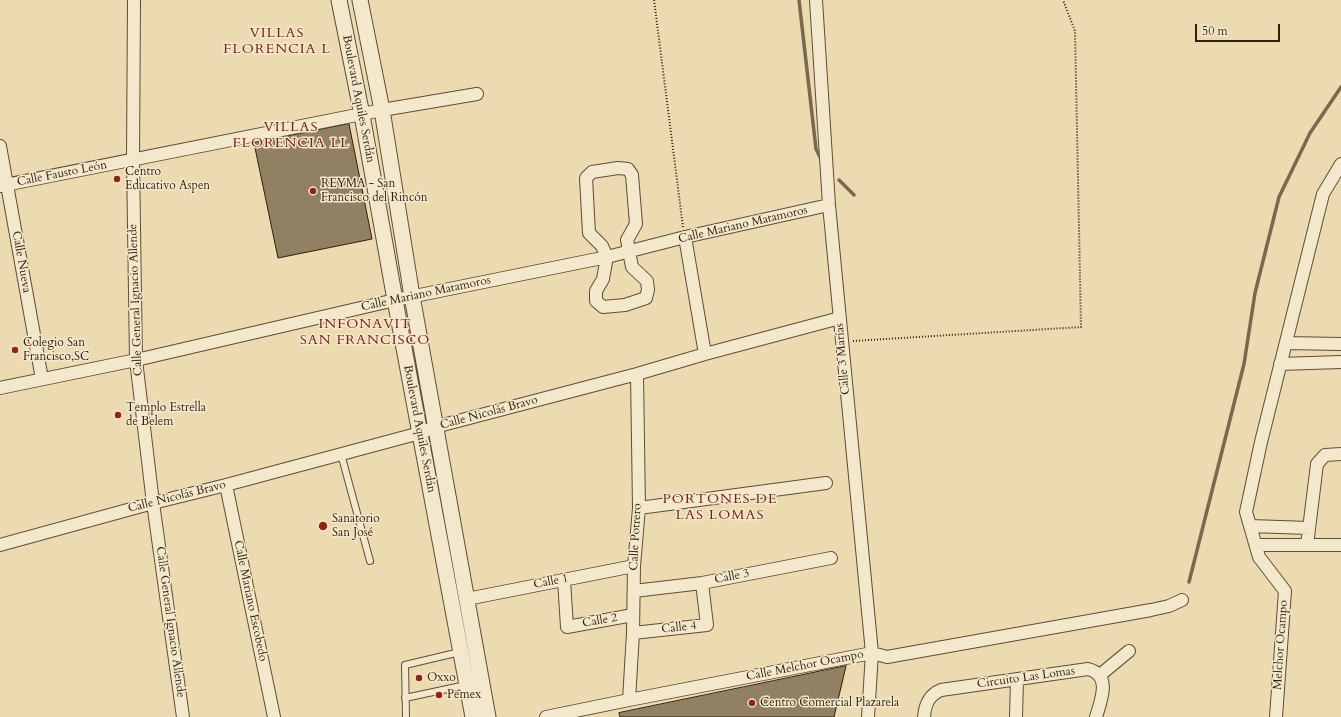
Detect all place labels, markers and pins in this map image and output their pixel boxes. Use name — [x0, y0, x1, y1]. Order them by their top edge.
place label: Centro Educativo Aspen — [125, 165, 210, 193]
marker: Centro Educativo Aspen — [112, 174, 122, 184]
place label: REYMA - San Francisco del Rincón — [321, 177, 428, 205]
marker: REYMA - San Francisco del Rincón — [308, 186, 318, 196]
place label: Colegio San Francisco,SC — [23, 336, 89, 364]
marker: Colegio San Francisco,SC — [10, 345, 20, 355]
place label: Templo Estrella de Belem — [126, 401, 206, 429]
marker: Templo Estrella de Belem — [113, 410, 123, 420]
place label: Sanatorio San José — [332, 512, 380, 540]
marker: Sanatorio San José — [317, 520, 329, 532]
place label: Oxxo — [427, 671, 456, 685]
marker: Oxxo — [414, 673, 424, 683]
place label: Pemex — [447, 688, 481, 702]
marker: Pemex — [434, 690, 444, 700]
place label: Centro Comercial Plazarela — [760, 696, 899, 710]
marker: Centro Comercial Plazarela — [747, 698, 757, 708]

